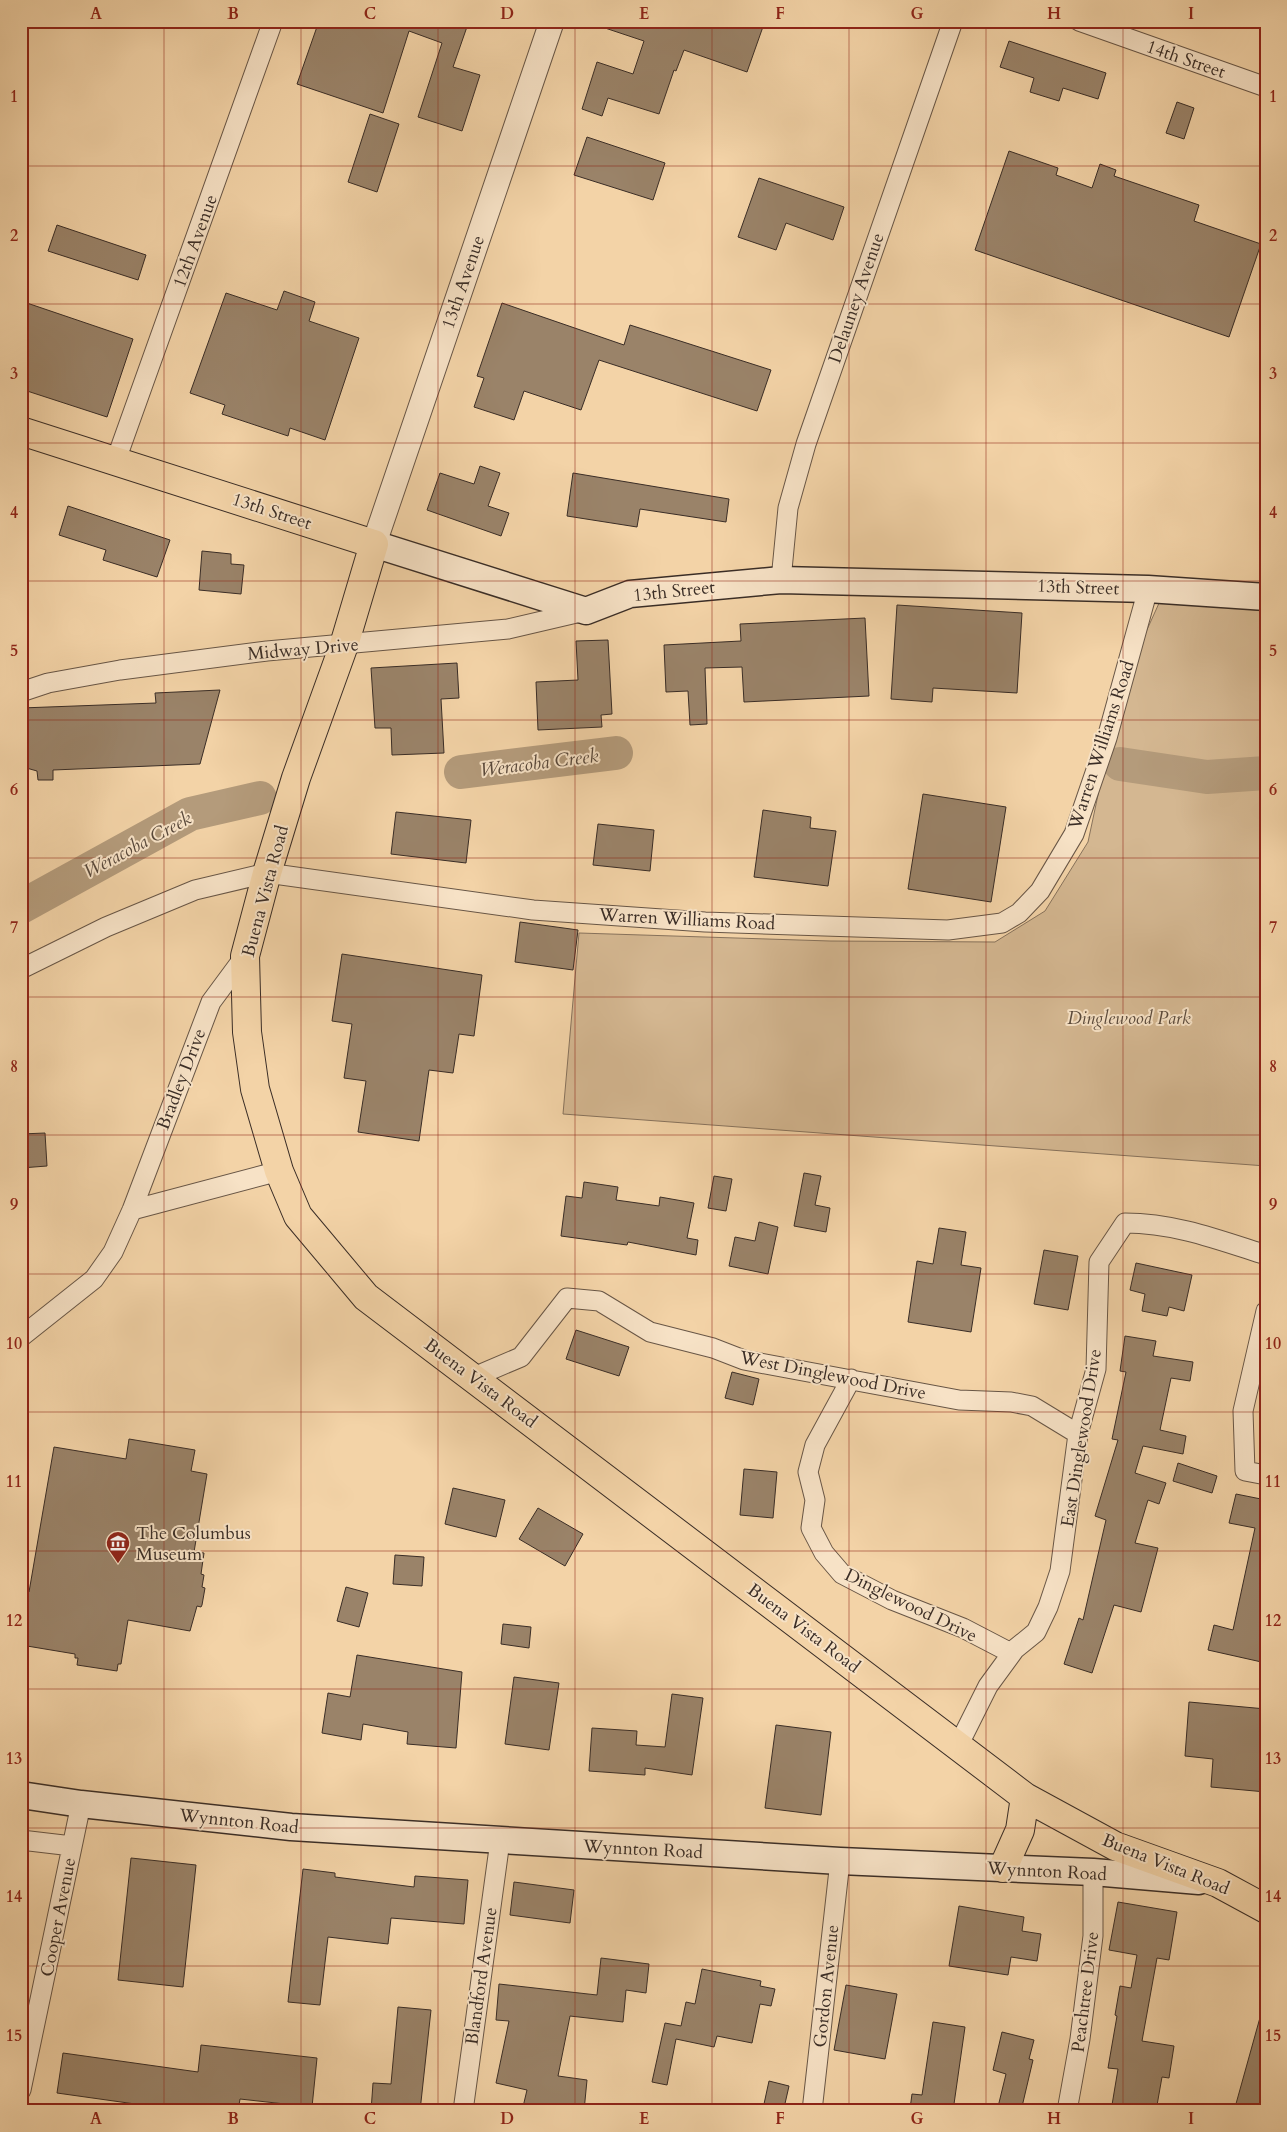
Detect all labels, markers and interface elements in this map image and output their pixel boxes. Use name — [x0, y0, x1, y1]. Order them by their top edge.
text: A — [90, 3, 102, 25]
text: B — [227, 3, 239, 25]
text: C — [364, 3, 376, 25]
text: D — [500, 3, 514, 25]
text: E — [639, 3, 649, 25]
text: F — [775, 3, 785, 25]
text: G — [910, 3, 924, 25]
text: H — [1047, 3, 1061, 25]
text: I — [1188, 3, 1194, 25]
street label: 14th Street — [1143, 34, 1229, 85]
text: 1 — [10, 86, 18, 108]
text: 1 — [1269, 86, 1277, 108]
street label: 12th Avenue — [167, 191, 224, 291]
text: 2 — [10, 225, 18, 247]
text: 2 — [1269, 225, 1277, 247]
street label: Delauney Avenue — [822, 230, 890, 367]
street label: 13th Avenue — [436, 232, 491, 332]
text: 3 — [10, 363, 18, 385]
text: 3 — [1269, 363, 1277, 385]
street label: 13th Street — [229, 487, 315, 536]
text: 4 — [10, 502, 18, 524]
text: 4 — [1269, 502, 1277, 524]
street label: 13th Street — [1036, 574, 1120, 601]
street label: 13th Street — [632, 575, 717, 608]
street label: Midway Drive — [246, 632, 360, 667]
text: 5 — [10, 640, 18, 662]
text: 5 — [1269, 640, 1277, 662]
street label: Warren Williams Road — [1062, 657, 1141, 834]
water label: Weracoba Creek — [478, 743, 600, 783]
text: 6 — [10, 779, 18, 801]
text: 6 — [1269, 779, 1277, 801]
water label: Weracoba Creek — [79, 805, 197, 884]
street label: Buena Vista Road — [236, 822, 295, 960]
street label: Warren Williams Road — [597, 902, 776, 937]
text: 7 — [10, 917, 18, 939]
text: 7 — [1269, 917, 1277, 939]
park label: Dinglewood Park — [1067, 1006, 1191, 1031]
street label: Bradley Drive — [151, 1025, 212, 1134]
text: 8 — [10, 1056, 18, 1078]
text: 8 — [1269, 1056, 1277, 1078]
text: 9 — [10, 1194, 18, 1216]
text: 9 — [1269, 1194, 1277, 1216]
text: 10 — [6, 1333, 22, 1355]
street label: Buena Vista Road — [419, 1333, 543, 1434]
text: 10 — [1265, 1333, 1281, 1355]
street label: West Dinglewood Drive — [737, 1345, 928, 1406]
street label: East Dinglewood Drive — [1055, 1347, 1108, 1529]
text: 11 — [6, 1471, 22, 1493]
text: 11 — [1265, 1471, 1281, 1493]
place label: The Columbus Museum — [136, 1521, 251, 1567]
museum icon: The Columbus Museum — [105, 1530, 131, 1564]
street label: Dinglewood Drive — [840, 1563, 981, 1648]
street label: Buena Vista Road — [742, 1578, 866, 1679]
text: 12 — [6, 1610, 22, 1632]
text: 12 — [1265, 1610, 1281, 1632]
text: 13 — [6, 1748, 22, 1770]
text: 13 — [1265, 1748, 1281, 1770]
street label: Wynnton Road — [177, 1803, 300, 1840]
street label: Buena Vista Road — [1098, 1828, 1234, 1902]
street label: Wynnton Road — [581, 1834, 704, 1865]
street label: Cooper Avenue — [35, 1855, 82, 1979]
street label: Wynnton Road — [985, 1856, 1108, 1887]
text: 14 — [6, 1886, 22, 1908]
text: 14 — [1265, 1886, 1281, 1908]
street label: Blandford Avenue — [459, 1906, 504, 2047]
street label: Gordon Avenue — [808, 1923, 845, 2049]
street label: Peachtree Drive — [1066, 1930, 1105, 2054]
text: 15 — [6, 2025, 22, 2047]
text: 15 — [1265, 2025, 1281, 2047]
text: A — [90, 2108, 102, 2130]
text: B — [227, 2108, 239, 2130]
text: C — [364, 2108, 376, 2130]
text: D — [500, 2108, 514, 2130]
text: E — [639, 2108, 649, 2130]
text: F — [775, 2108, 785, 2130]
text: G — [910, 2108, 924, 2130]
text: H — [1047, 2108, 1061, 2130]
text: I — [1188, 2108, 1194, 2130]

